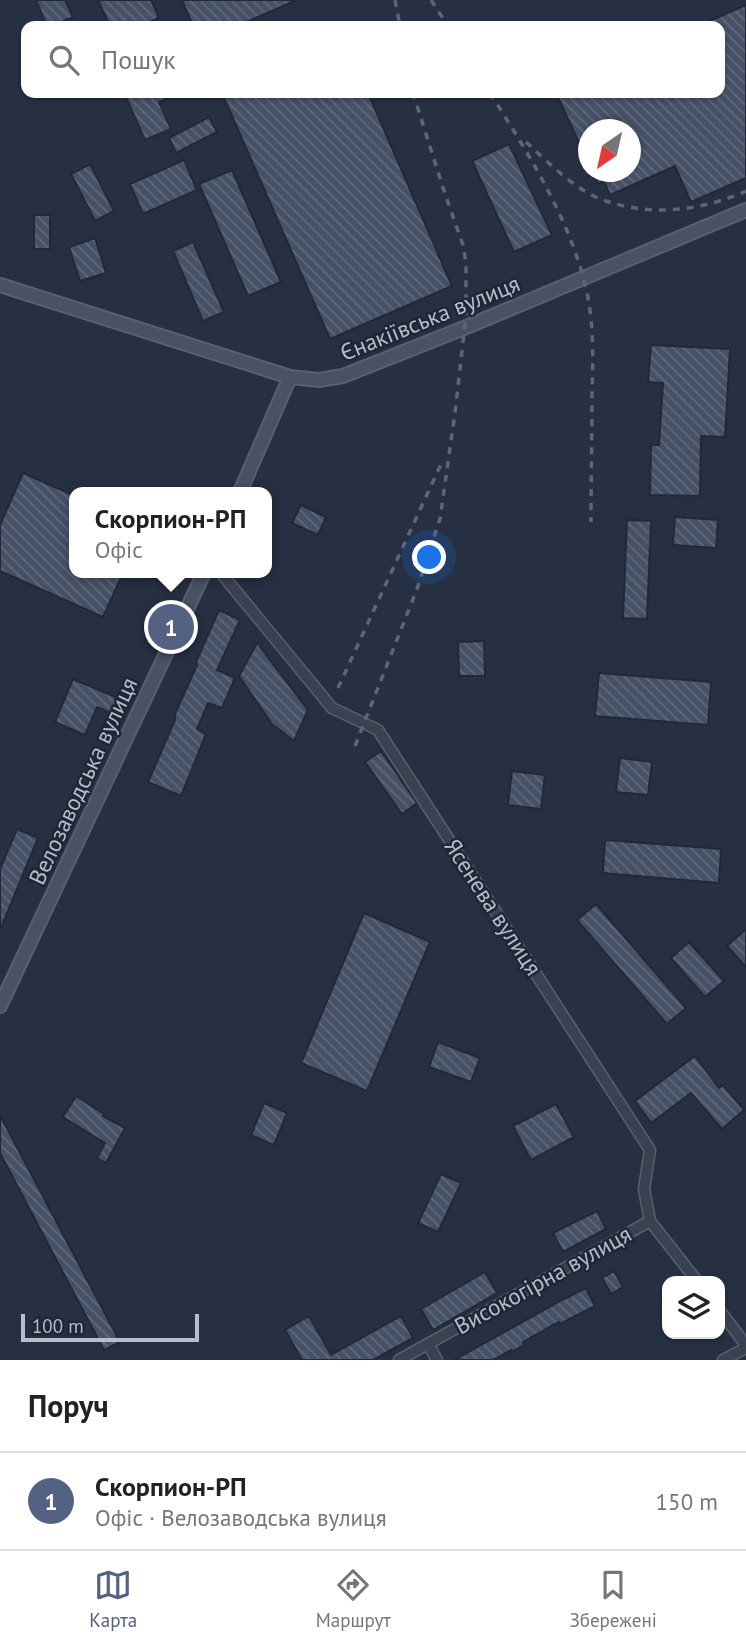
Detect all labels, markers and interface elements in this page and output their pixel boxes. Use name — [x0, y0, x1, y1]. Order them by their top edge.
search box — [21, 21, 725, 98]
icon: search — [45, 41, 83, 79]
text: Пошук — [101, 43, 176, 76]
north arrow — [578, 119, 641, 182]
street label: Єнакіївська вулиця — [336, 268, 524, 367]
popup — [69, 487, 272, 578]
text: Скорпион-РП — [95, 502, 246, 535]
text: Офіс — [95, 535, 143, 564]
your location — [412, 540, 446, 574]
pin: 1 — [148, 601, 194, 653]
street label: Велозаводська вулиця — [22, 673, 143, 889]
street label: Ясенева вулиця — [438, 833, 548, 981]
street label: Високогірна вулиця — [449, 1219, 636, 1340]
map controls — [662, 1276, 725, 1339]
button: layers — [662, 1276, 725, 1339]
scale bar — [21, 1311, 200, 1343]
text: 100 m — [32, 1314, 84, 1338]
text: Поруч — [28, 1386, 109, 1425]
text: Скорпион-РП — [95, 1470, 247, 1503]
text: 1 — [44, 1487, 58, 1516]
text: 150 m — [656, 1487, 718, 1516]
text: Офіс · Велозаводська вулиця — [95, 1503, 387, 1532]
tab: Карта — [89, 1566, 137, 1632]
tab: Маршрут — [316, 1566, 391, 1632]
tab: Збережені — [569, 1566, 657, 1632]

